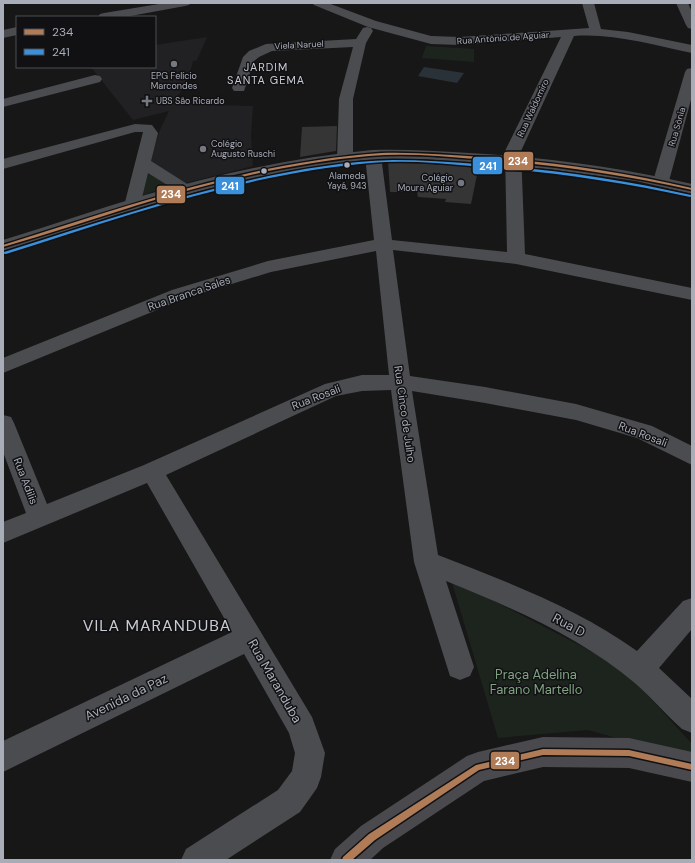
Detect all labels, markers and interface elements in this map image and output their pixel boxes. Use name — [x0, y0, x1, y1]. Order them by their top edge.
legend — [16, 16, 156, 68]
text: 234 — [52, 24, 73, 40]
street label: Rua Antônio de Aguiar — [456, 29, 550, 47]
street label: Viela Naruel — [274, 38, 324, 52]
text: 241 — [52, 44, 70, 60]
marker: EPG Felício Marcondes — [169, 59, 179, 69]
district label: JARDIM SANTA GEMA — [227, 60, 305, 87]
place label: EPG Felício Marcondes — [151, 70, 198, 92]
street label: Rua Waldomiro — [514, 77, 552, 139]
marker: UBS São Ricardo — [141, 95, 153, 107]
place label: UBS São Ricardo — [156, 95, 224, 107]
street label: Rua Sônia — [666, 106, 688, 148]
place label: Colégio Augusto Ruschi — [211, 138, 275, 160]
marker: Colégio Augusto Ruschi — [198, 144, 208, 154]
line badge: 234 — [503, 151, 534, 171]
text: 234 — [508, 154, 528, 168]
line badge: 241 — [472, 156, 503, 175]
text: 241 — [479, 159, 497, 173]
marker: Alameda Yayá, 943 — [342, 160, 352, 170]
unlabelled marker — [259, 166, 269, 176]
place label: Alameda Yayá, 943 — [327, 170, 367, 192]
place label: Colégio Moura Aguiar — [398, 172, 454, 194]
line badge: 241 — [215, 176, 245, 195]
marker: Colégio Moura Aguiar — [456, 178, 466, 188]
text: 241 — [221, 179, 239, 193]
line badge: 234 — [156, 185, 186, 204]
text: 234 — [161, 187, 181, 201]
street label: Rua Branca Sales — [146, 272, 232, 314]
street label: Rua Cinco de Julho — [391, 365, 419, 463]
street label: Rua Rosali — [290, 381, 342, 413]
street label: Rua Rosali — [617, 418, 669, 450]
street label: Rua Adilis — [11, 456, 41, 506]
street label: Rua D — [550, 609, 588, 641]
district label: VILA MARANDUBA — [83, 615, 231, 636]
street label: Rua Maranduba — [244, 636, 306, 726]
park label: Praça Adelina Farano Martello — [490, 666, 583, 698]
street label: Avenida da Paz — [82, 670, 170, 724]
line badge: 234 — [490, 751, 520, 770]
text: 234 — [495, 754, 515, 768]

